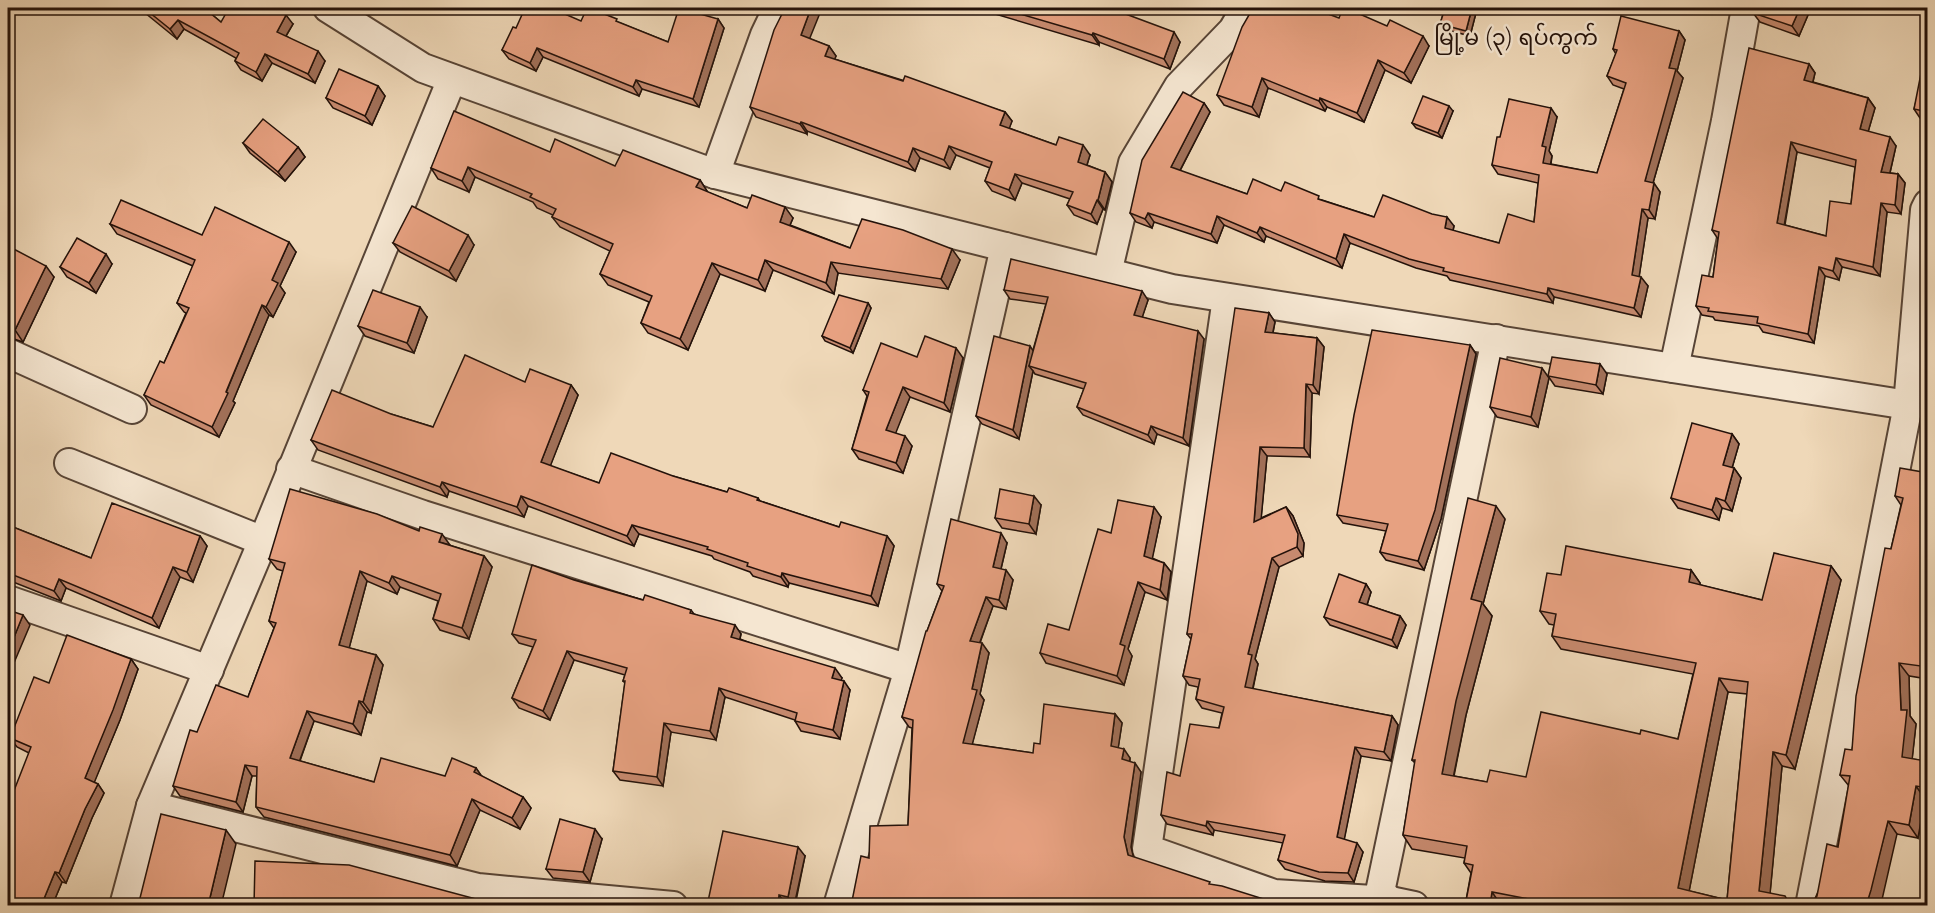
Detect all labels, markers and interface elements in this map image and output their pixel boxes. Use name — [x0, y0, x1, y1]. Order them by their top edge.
district label: မြို့မ (၃) ရပ်ကွက် — [1434, 22, 1598, 55]

